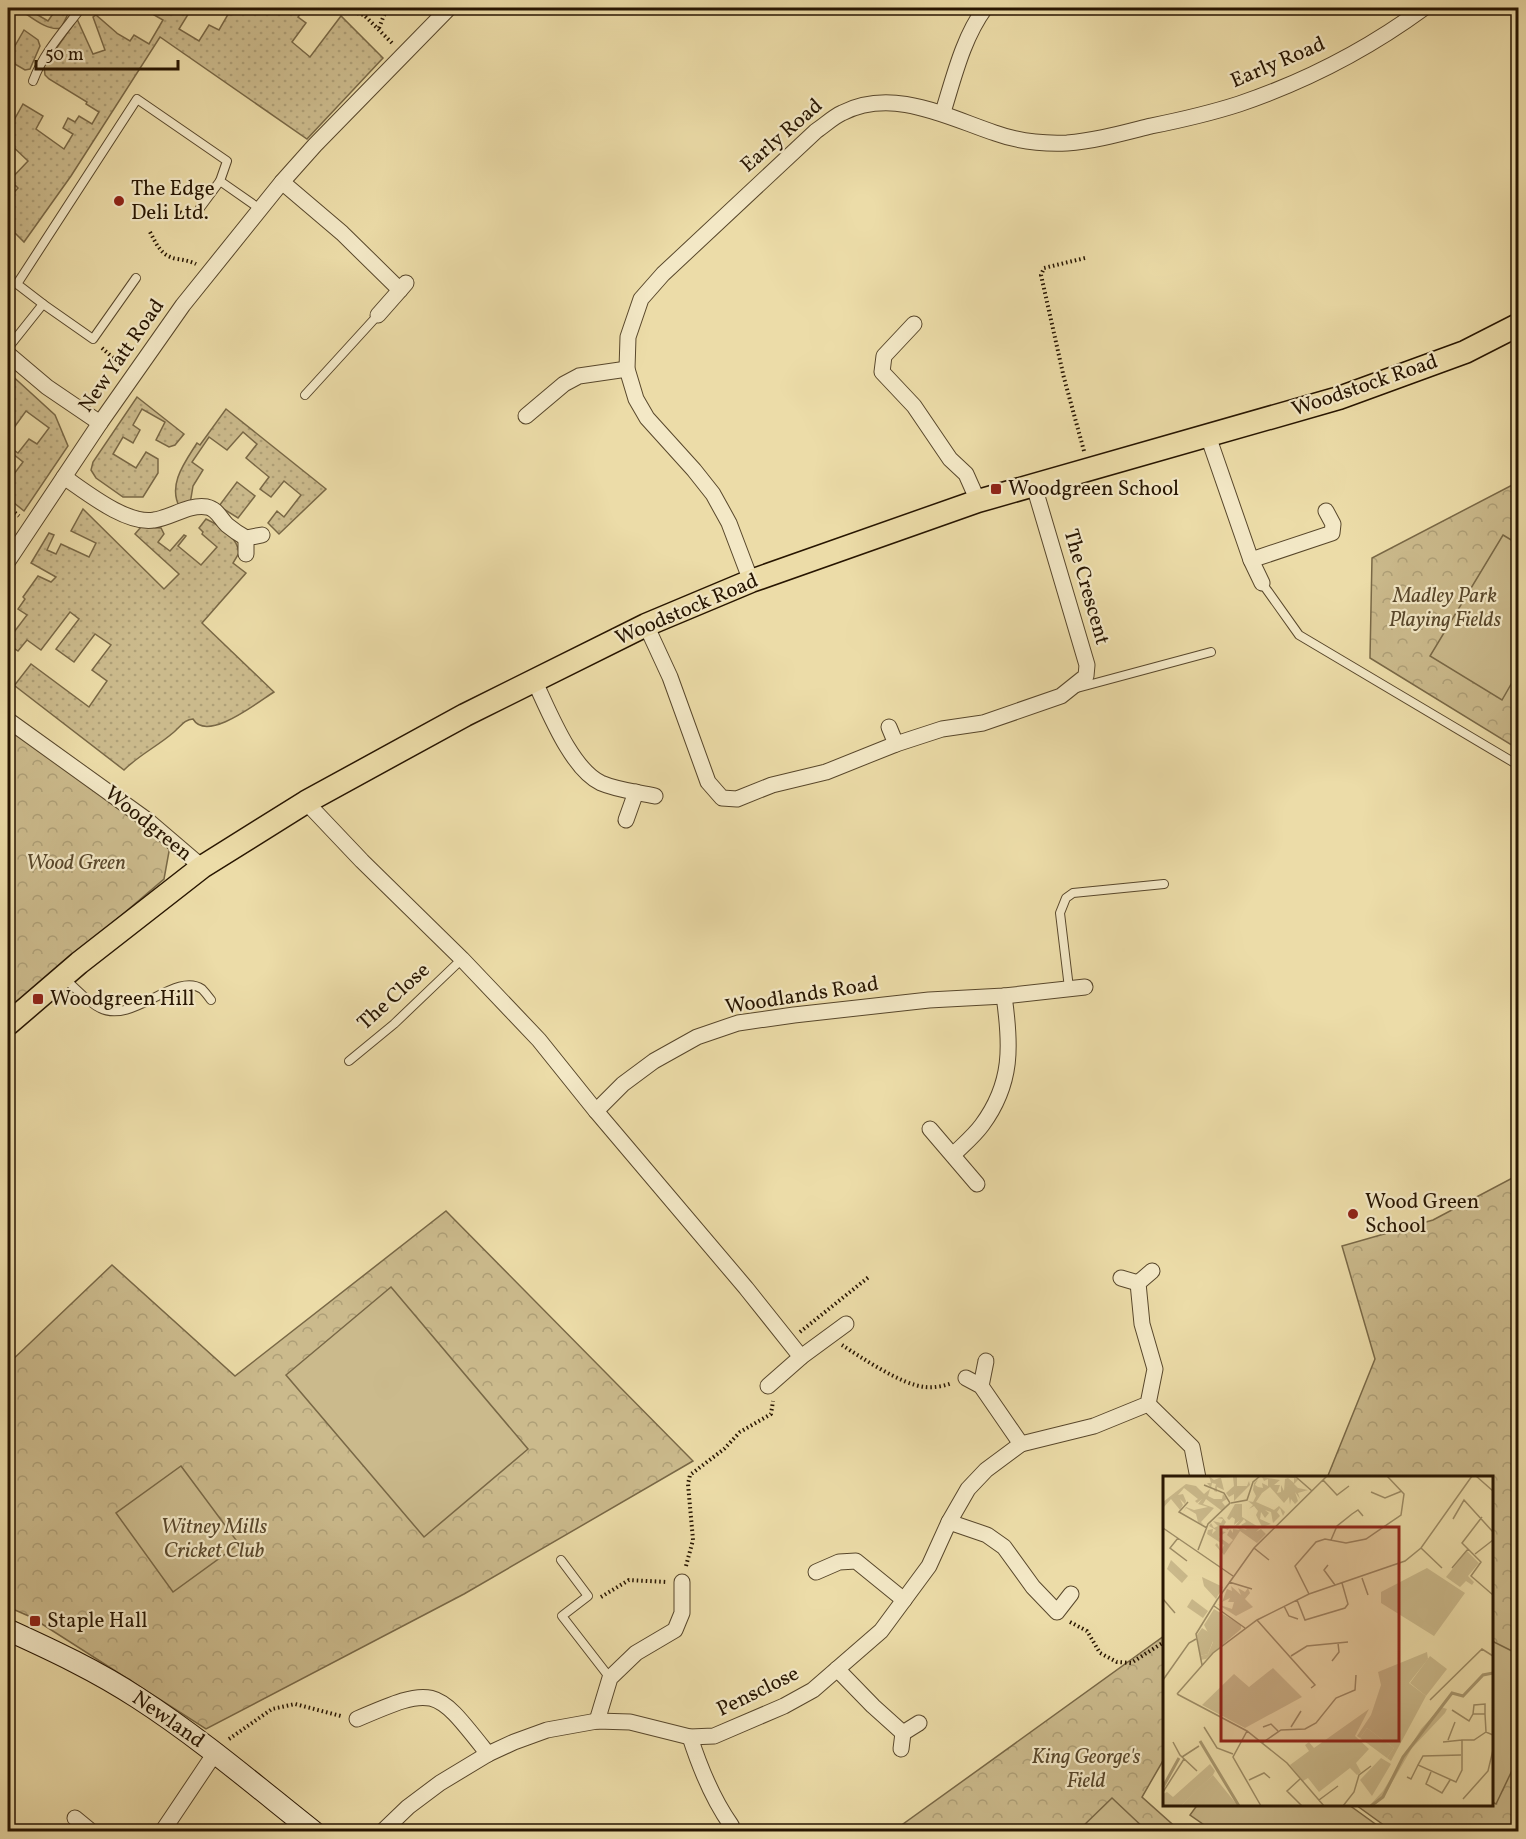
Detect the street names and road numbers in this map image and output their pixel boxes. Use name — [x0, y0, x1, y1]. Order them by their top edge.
street label: Early Road — [1226, 30, 1330, 96]
street label: Early Road — [735, 92, 829, 180]
street label: New Yatt Road — [72, 293, 172, 419]
street label: Woodstock Road — [1288, 347, 1442, 425]
street label: The Crescent — [1056, 526, 1116, 648]
street label: Woodstock Road — [611, 567, 763, 653]
street label: Woodgreen — [98, 780, 198, 868]
street label: The Close — [351, 957, 437, 1037]
street label: Woodlands Road — [723, 970, 881, 1022]
street label: Pensclose — [712, 1660, 804, 1724]
street label: Newland — [126, 1684, 210, 1756]

